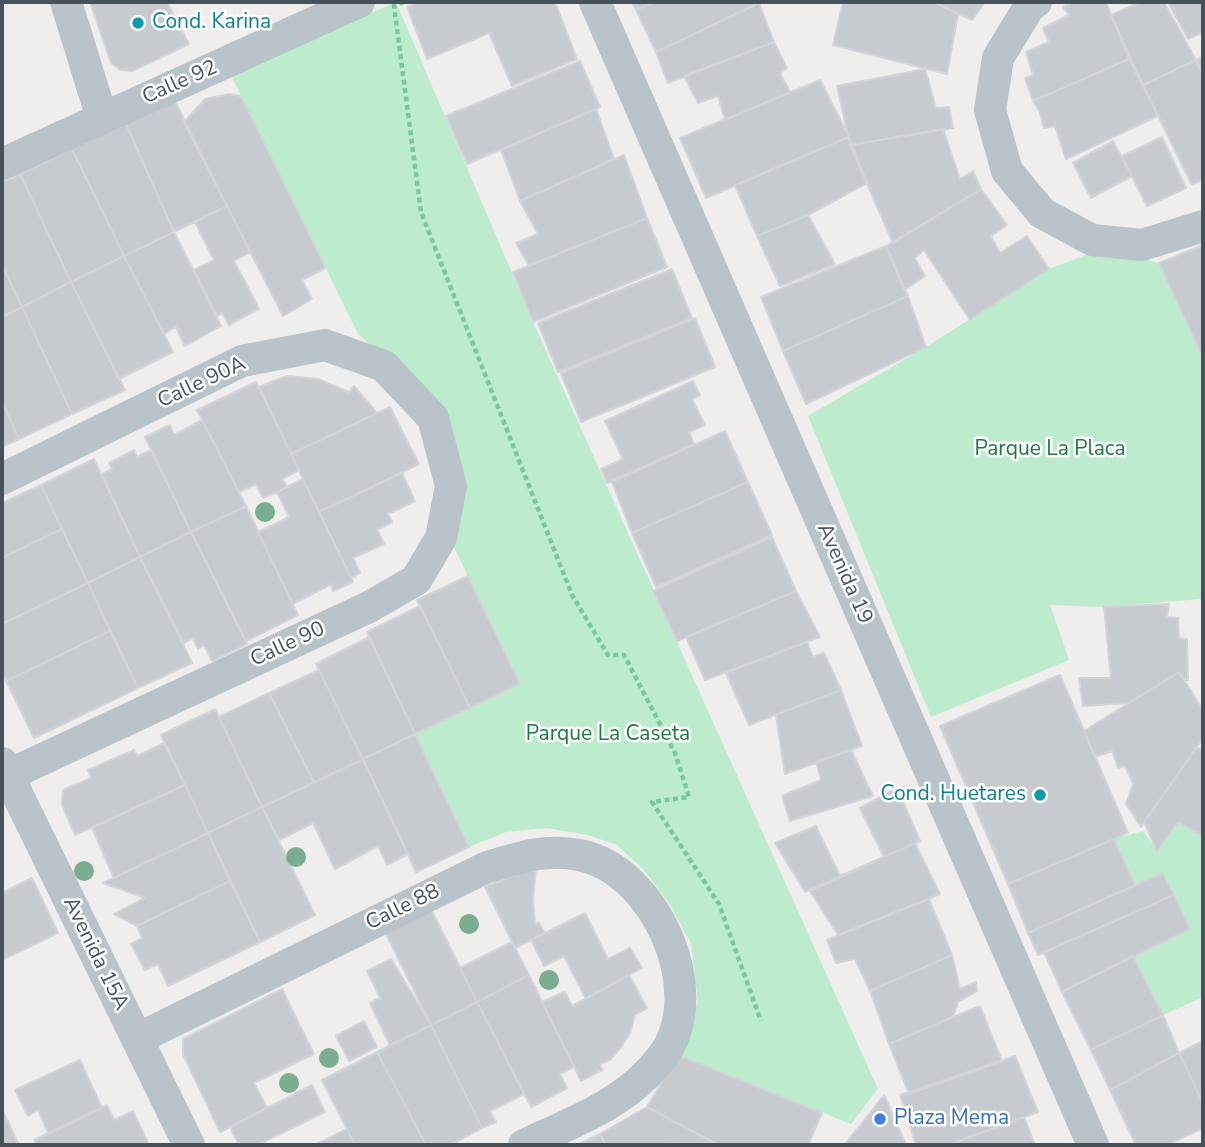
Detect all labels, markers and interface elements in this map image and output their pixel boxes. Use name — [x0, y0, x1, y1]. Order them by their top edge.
place label: Cond. Karina — [152, 10, 271, 36]
marker: Cond. Karina — [130, 15, 146, 31]
street label: Calle 92 — [139, 55, 221, 111]
street label: Calle 90A — [154, 352, 250, 414]
park label: Parque La Placa — [974, 437, 1126, 463]
street label: Avenida 19 — [811, 520, 877, 628]
street label: Calle 90 — [247, 617, 329, 673]
park label: Parque La Caseta — [526, 722, 690, 748]
place label: Cond. Huetares — [881, 782, 1026, 808]
marker: Cond. Huetares — [1032, 787, 1048, 803]
street label: Calle 88 — [362, 879, 444, 937]
street label: Avenida 15A — [57, 893, 133, 1015]
place label: Plaza Mema — [894, 1106, 1009, 1132]
marker: Plaza Mema — [872, 1111, 888, 1127]

